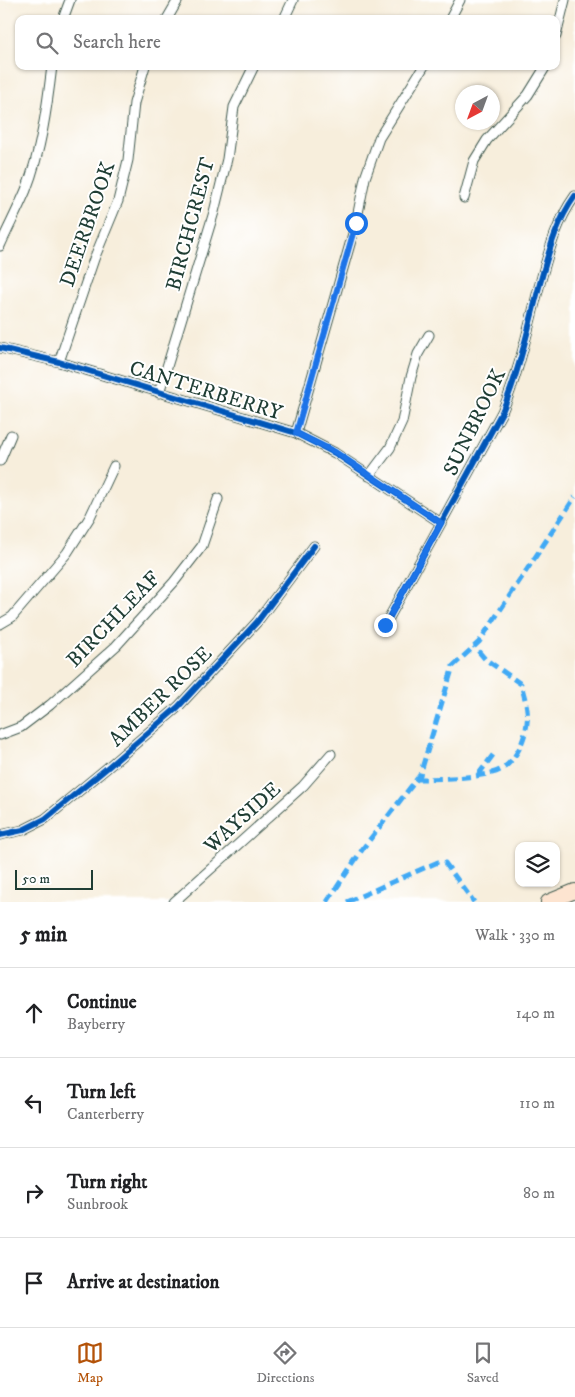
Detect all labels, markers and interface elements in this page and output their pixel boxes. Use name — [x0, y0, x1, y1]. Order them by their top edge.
search box — [15, 15, 560, 70]
icon: search — [33, 29, 61, 57]
text: Search here — [73, 31, 161, 54]
north arrow — [455, 85, 500, 130]
street label: BIRCHCREST — [161, 155, 221, 294]
street label: DEERBROOK — [54, 158, 122, 290]
route start — [345, 212, 368, 235]
street label: CANTERBERRY — [126, 355, 286, 427]
street label: SUNBROOK — [438, 365, 512, 480]
street label: BIRCHLEAF — [61, 566, 166, 673]
route end — [374, 614, 397, 637]
street label: AMBER ROSE — [104, 641, 218, 753]
street label: WAYSIDE — [198, 776, 287, 860]
map controls — [515, 842, 560, 887]
button: layers — [515, 842, 560, 887]
scale bar — [15, 867, 92, 890]
text: 50 m — [22, 870, 50, 888]
text: 5 min — [20, 922, 67, 948]
text: Walk · 330 m — [475, 925, 555, 945]
text: Continue — [67, 991, 137, 1014]
icon: ahead — [20, 999, 48, 1027]
text: 140 m — [516, 1003, 555, 1023]
text: Bayberry — [67, 1014, 125, 1034]
text: Turn left — [67, 1081, 136, 1104]
icon: left — [20, 1089, 48, 1117]
text: 110 m — [519, 1093, 555, 1113]
text: Canterberry — [67, 1104, 144, 1124]
text: Turn right — [67, 1171, 147, 1194]
icon: right — [20, 1179, 48, 1207]
text: 80 m — [523, 1183, 555, 1203]
text: Sunbrook — [67, 1194, 128, 1214]
icon: arrive — [20, 1269, 48, 1297]
text: Arrive at destination — [67, 1271, 219, 1294]
tab: Map — [76, 1339, 104, 1387]
tab: Directions — [256, 1339, 314, 1387]
tab: Saved — [467, 1339, 499, 1387]

